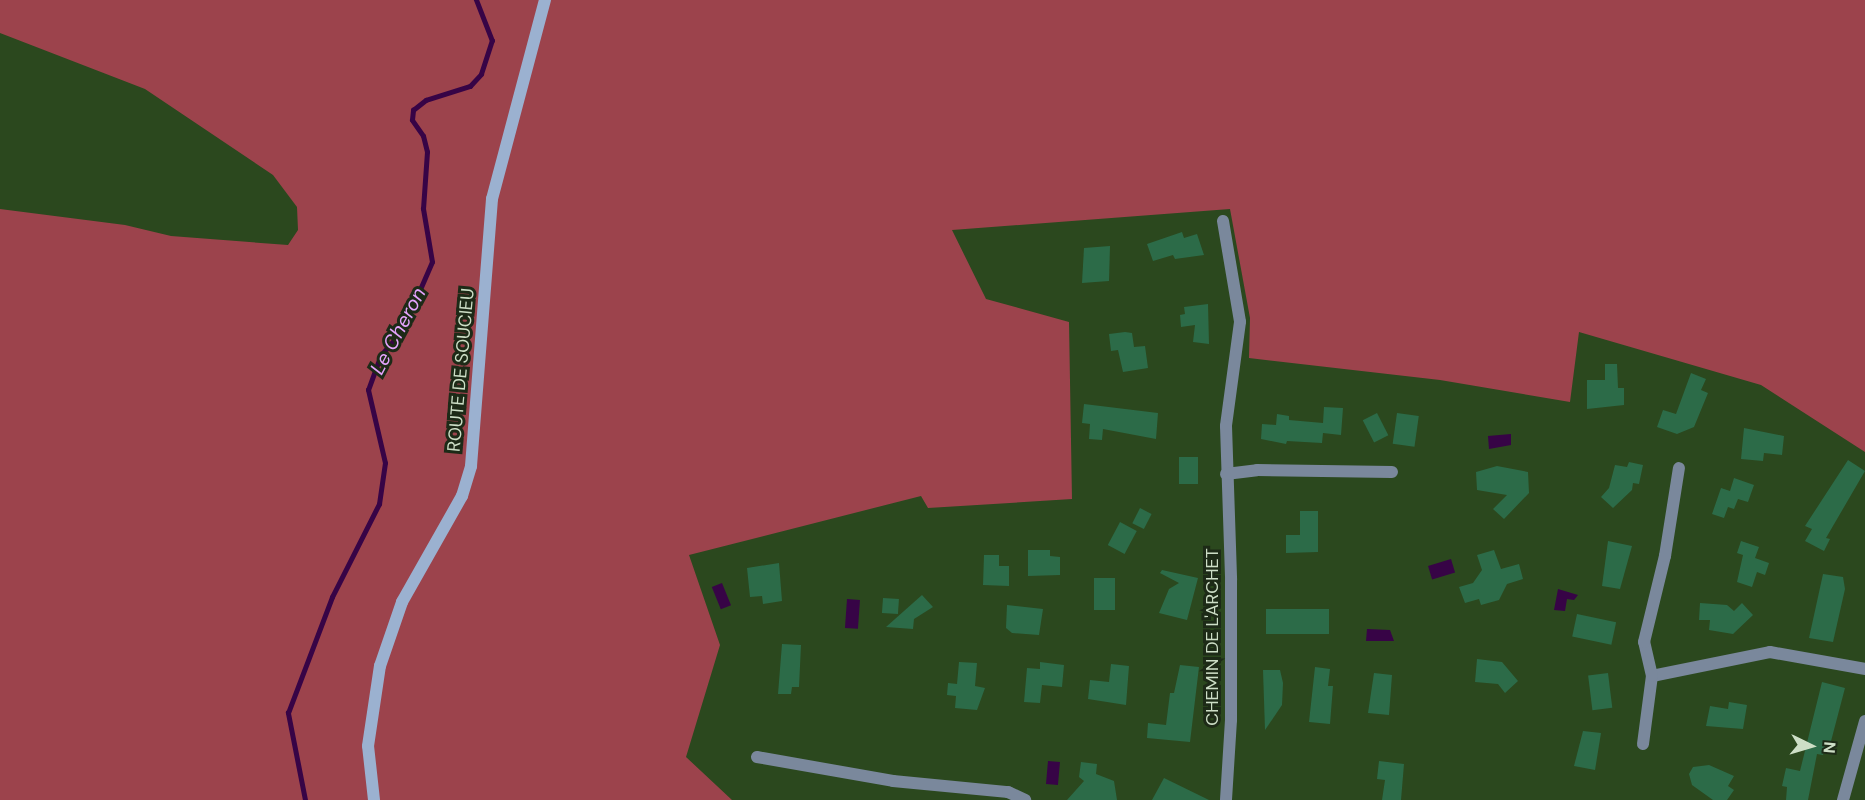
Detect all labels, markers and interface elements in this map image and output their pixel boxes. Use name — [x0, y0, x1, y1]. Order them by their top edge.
water label: Le Cheron — [365, 283, 431, 379]
street label: ROUTE DE SOUCIEU — [443, 287, 479, 453]
street label: CHEMIN DE L'ARCHET — [1201, 548, 1223, 726]
north arrow — [1781, 716, 1841, 776]
text: N — [1818, 741, 1840, 754]

